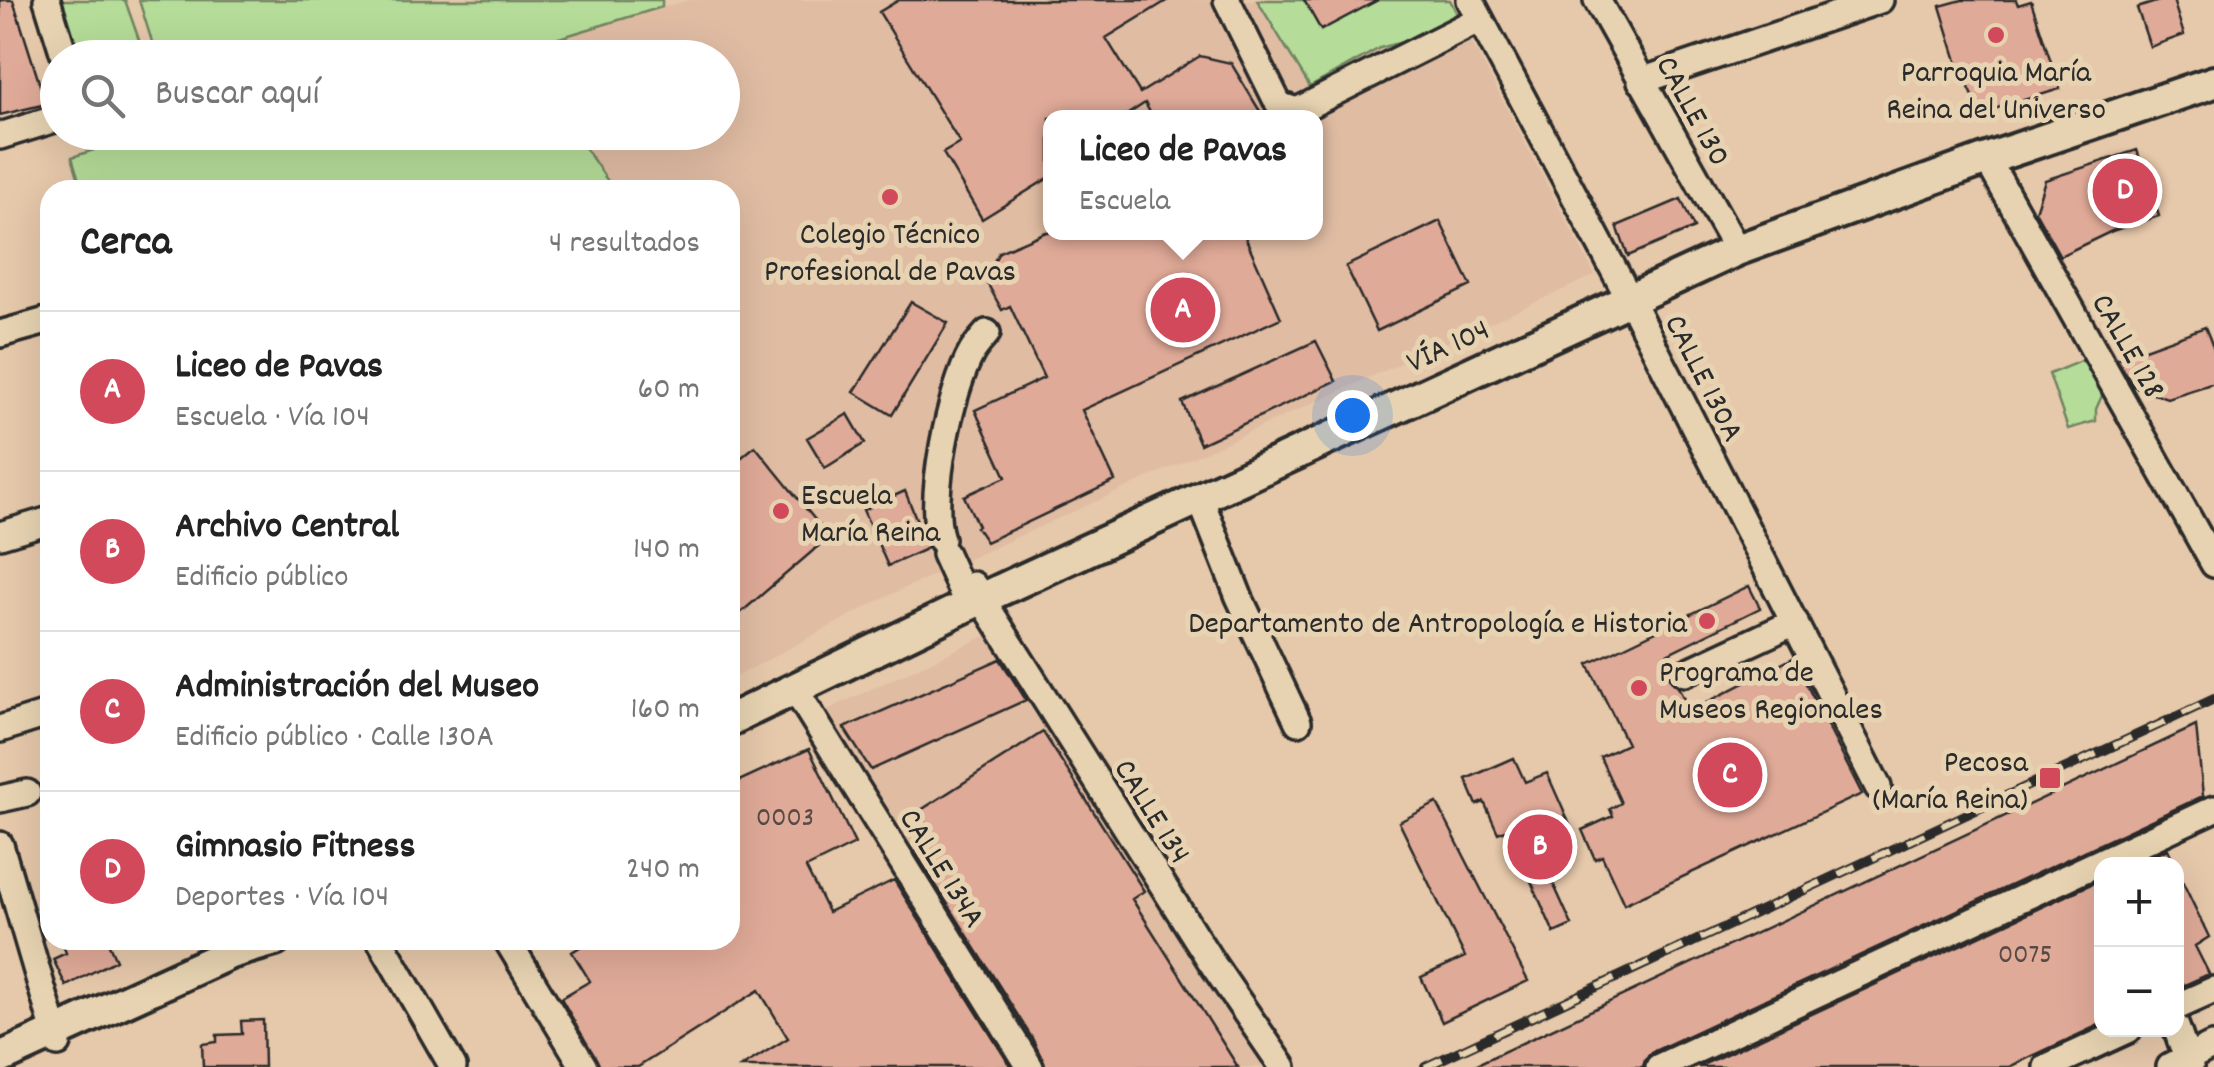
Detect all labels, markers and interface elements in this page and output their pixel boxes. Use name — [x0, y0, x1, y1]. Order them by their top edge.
marker: Parroquia María Reina del Universo — [1985, 24, 2007, 46]
search box — [40, 40, 740, 150]
street label: CALLE 130 — [1641, 49, 1740, 176]
place label: Parroquia María Reina del Universo — [1886, 52, 2106, 135]
icon: search — [75, 68, 130, 123]
text: Buscar aquí — [155, 68, 319, 123]
popup — [1043, 110, 1323, 240]
text: Liceo de Pavas — [1079, 125, 1287, 180]
pin: D — [2092, 154, 2158, 228]
text: Escuela — [1079, 180, 1170, 226]
marker: Colegio Técnico Profesional de Pavas — [879, 186, 901, 208]
place label: Colegio Técnico Profesional de Pavas — [764, 214, 1016, 297]
text: Cerca — [80, 215, 171, 275]
text: 4 resultados — [549, 222, 700, 268]
pin: A — [1150, 272, 1216, 348]
street label: CALLE 128 — [2077, 286, 2174, 409]
street label: CALLE 130A — [1650, 308, 1753, 451]
street label: VÍA 104 — [1400, 309, 1498, 388]
text: Liceo de Pavas — [175, 341, 383, 396]
text: A — [104, 368, 121, 414]
text: 60 m — [638, 368, 700, 414]
your location — [1327, 390, 1378, 441]
text: Escuela · Vía 104 — [175, 396, 370, 442]
place label: Escuela María Reina — [801, 475, 941, 558]
marker: Escuela María Reina — [770, 500, 792, 522]
text: Archivo Central — [175, 501, 399, 556]
text: B — [105, 528, 120, 574]
text: 140 m — [633, 528, 700, 574]
text: Edificio público — [175, 556, 348, 602]
place label: Departamento de Antropología e Historia — [1188, 603, 1688, 649]
marker: Departamento de Antropología e Historia — [1696, 610, 1718, 632]
place label: Programa de Museos Regionales — [1659, 652, 1883, 735]
text: Administración del Museo — [175, 661, 539, 716]
marker: Programa de Museos Regionales — [1628, 677, 1650, 699]
text: C — [105, 688, 120, 734]
text: 160 m — [631, 688, 700, 734]
text: Edificio público · Calle 130A — [175, 716, 494, 762]
pin: C — [1698, 738, 1762, 812]
place label: Pecosa (María Reina) — [1873, 742, 2029, 825]
street label: CALLE 134 — [1100, 751, 1200, 874]
marker: Pecosa (María Reina) — [2037, 765, 2063, 791]
house number: 0003 — [756, 800, 814, 840]
street label: CALLE 134A — [885, 801, 995, 938]
pin: B — [1508, 810, 1572, 884]
text: Gimnasio Fitness — [175, 821, 415, 876]
text: D — [104, 848, 121, 894]
text: 240 m — [626, 848, 700, 894]
map controls — [2094, 857, 2184, 1037]
button: + — [2094, 857, 2184, 947]
text: Deportes · Vía 104 — [175, 876, 389, 922]
house number: 0075 — [1998, 937, 2052, 977]
button: − — [2094, 947, 2184, 1037]

